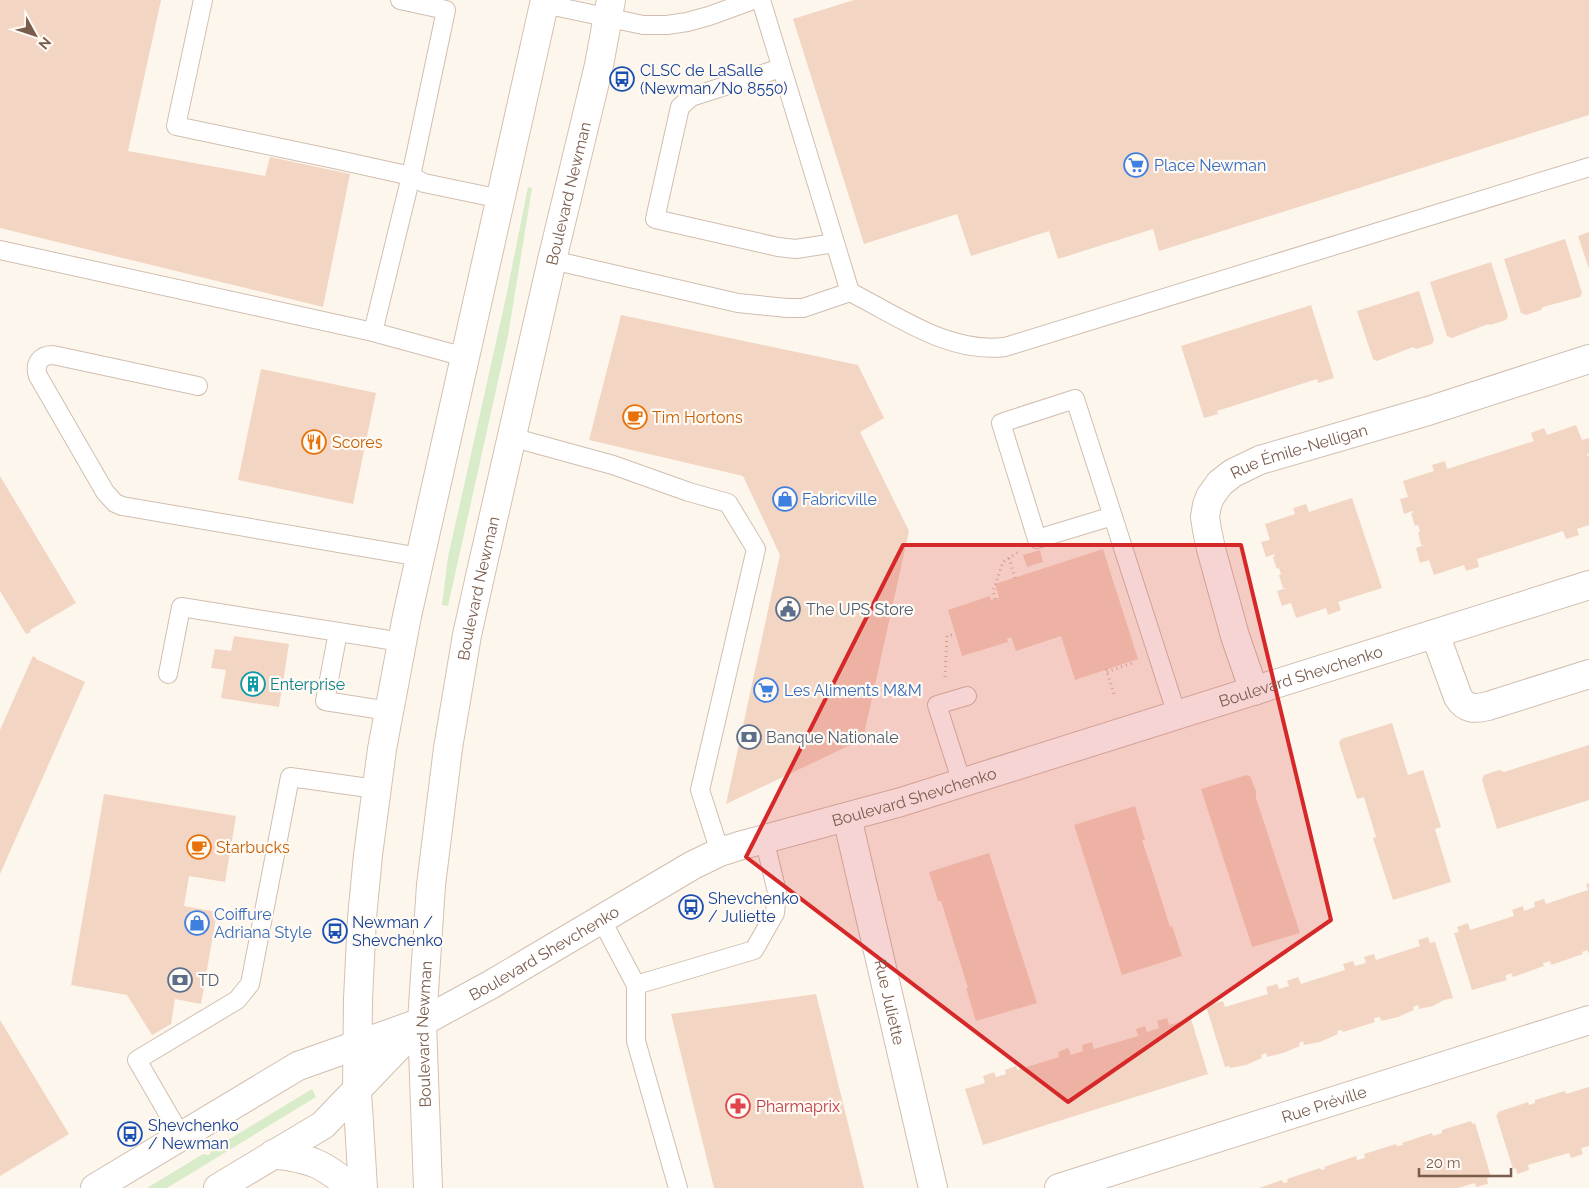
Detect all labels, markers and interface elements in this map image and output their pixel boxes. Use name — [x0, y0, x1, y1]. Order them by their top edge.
north arrow — [10, 10, 60, 60]
text: N — [35, 34, 55, 53]
place label: CLSC de LaSalle (Newman/No 8550) — [640, 61, 788, 98]
bus stop icon: CLSC de LaSalle (Newman/No 8550) — [609, 66, 635, 92]
street label: Boulevard Newman — [542, 120, 595, 267]
supermarket icon: Place Newman — [1123, 152, 1149, 178]
place label: Place Newman — [1154, 156, 1266, 175]
cafe icon: Tim Hortons — [622, 404, 648, 430]
place label: Tim Hortons — [652, 408, 743, 427]
street label: Rue Émile-Nelligan — [1227, 420, 1370, 483]
restaurant icon: Scores — [301, 429, 327, 455]
place label: Scores — [332, 433, 383, 452]
shop icon: Fabricville — [772, 486, 798, 512]
place label: Fabricville — [802, 490, 877, 509]
street label: Boulevard Newman — [454, 515, 503, 662]
public building icon: The UPS Store — [775, 596, 801, 622]
place label: The UPS Store — [806, 600, 913, 619]
street label: Boulevard Shevchenko — [1217, 642, 1385, 711]
building icon: Enterprise — [240, 671, 266, 697]
place label: Enterprise — [270, 675, 345, 694]
supermarket icon: Les Aliments M&M — [753, 677, 779, 703]
place label: Les Aliments M&M — [784, 681, 922, 700]
bank icon: Banque Nationale — [736, 724, 762, 750]
place label: Banque Nationale — [766, 728, 899, 747]
street label: Boulevard Shevchenko — [830, 764, 999, 830]
cafe icon: Starbucks — [186, 834, 212, 860]
place label: Starbucks — [216, 838, 290, 857]
place label: Shevchenko / Juliette — [708, 889, 799, 926]
bus stop icon: Shevchenko / Juliette — [678, 894, 704, 920]
street label: Boulevard Shevchenko — [466, 902, 622, 1005]
place label: Coiffure Adriana Style — [214, 905, 312, 942]
shop icon: Coiffure Adriana Style — [184, 910, 210, 936]
place label: Newman / Shevchenko — [352, 913, 443, 950]
bus stop icon: Newman / Shevchenko — [322, 918, 348, 944]
street label: Rue Juliette — [870, 958, 909, 1047]
street label: Boulevard Newman — [413, 960, 436, 1108]
bank icon: TD — [167, 967, 193, 993]
place label: TD — [198, 971, 219, 990]
street label: Rue Préville — [1279, 1082, 1369, 1127]
pharmacy icon: Pharmaprix — [725, 1093, 751, 1119]
place label: Pharmaprix — [756, 1097, 840, 1116]
place label: Shevchenko / Newman — [148, 1116, 239, 1153]
bus stop icon: Shevchenko / Newman — [117, 1121, 143, 1147]
scale bar — [1419, 1146, 1512, 1178]
text: 20 m — [1426, 1154, 1461, 1172]

